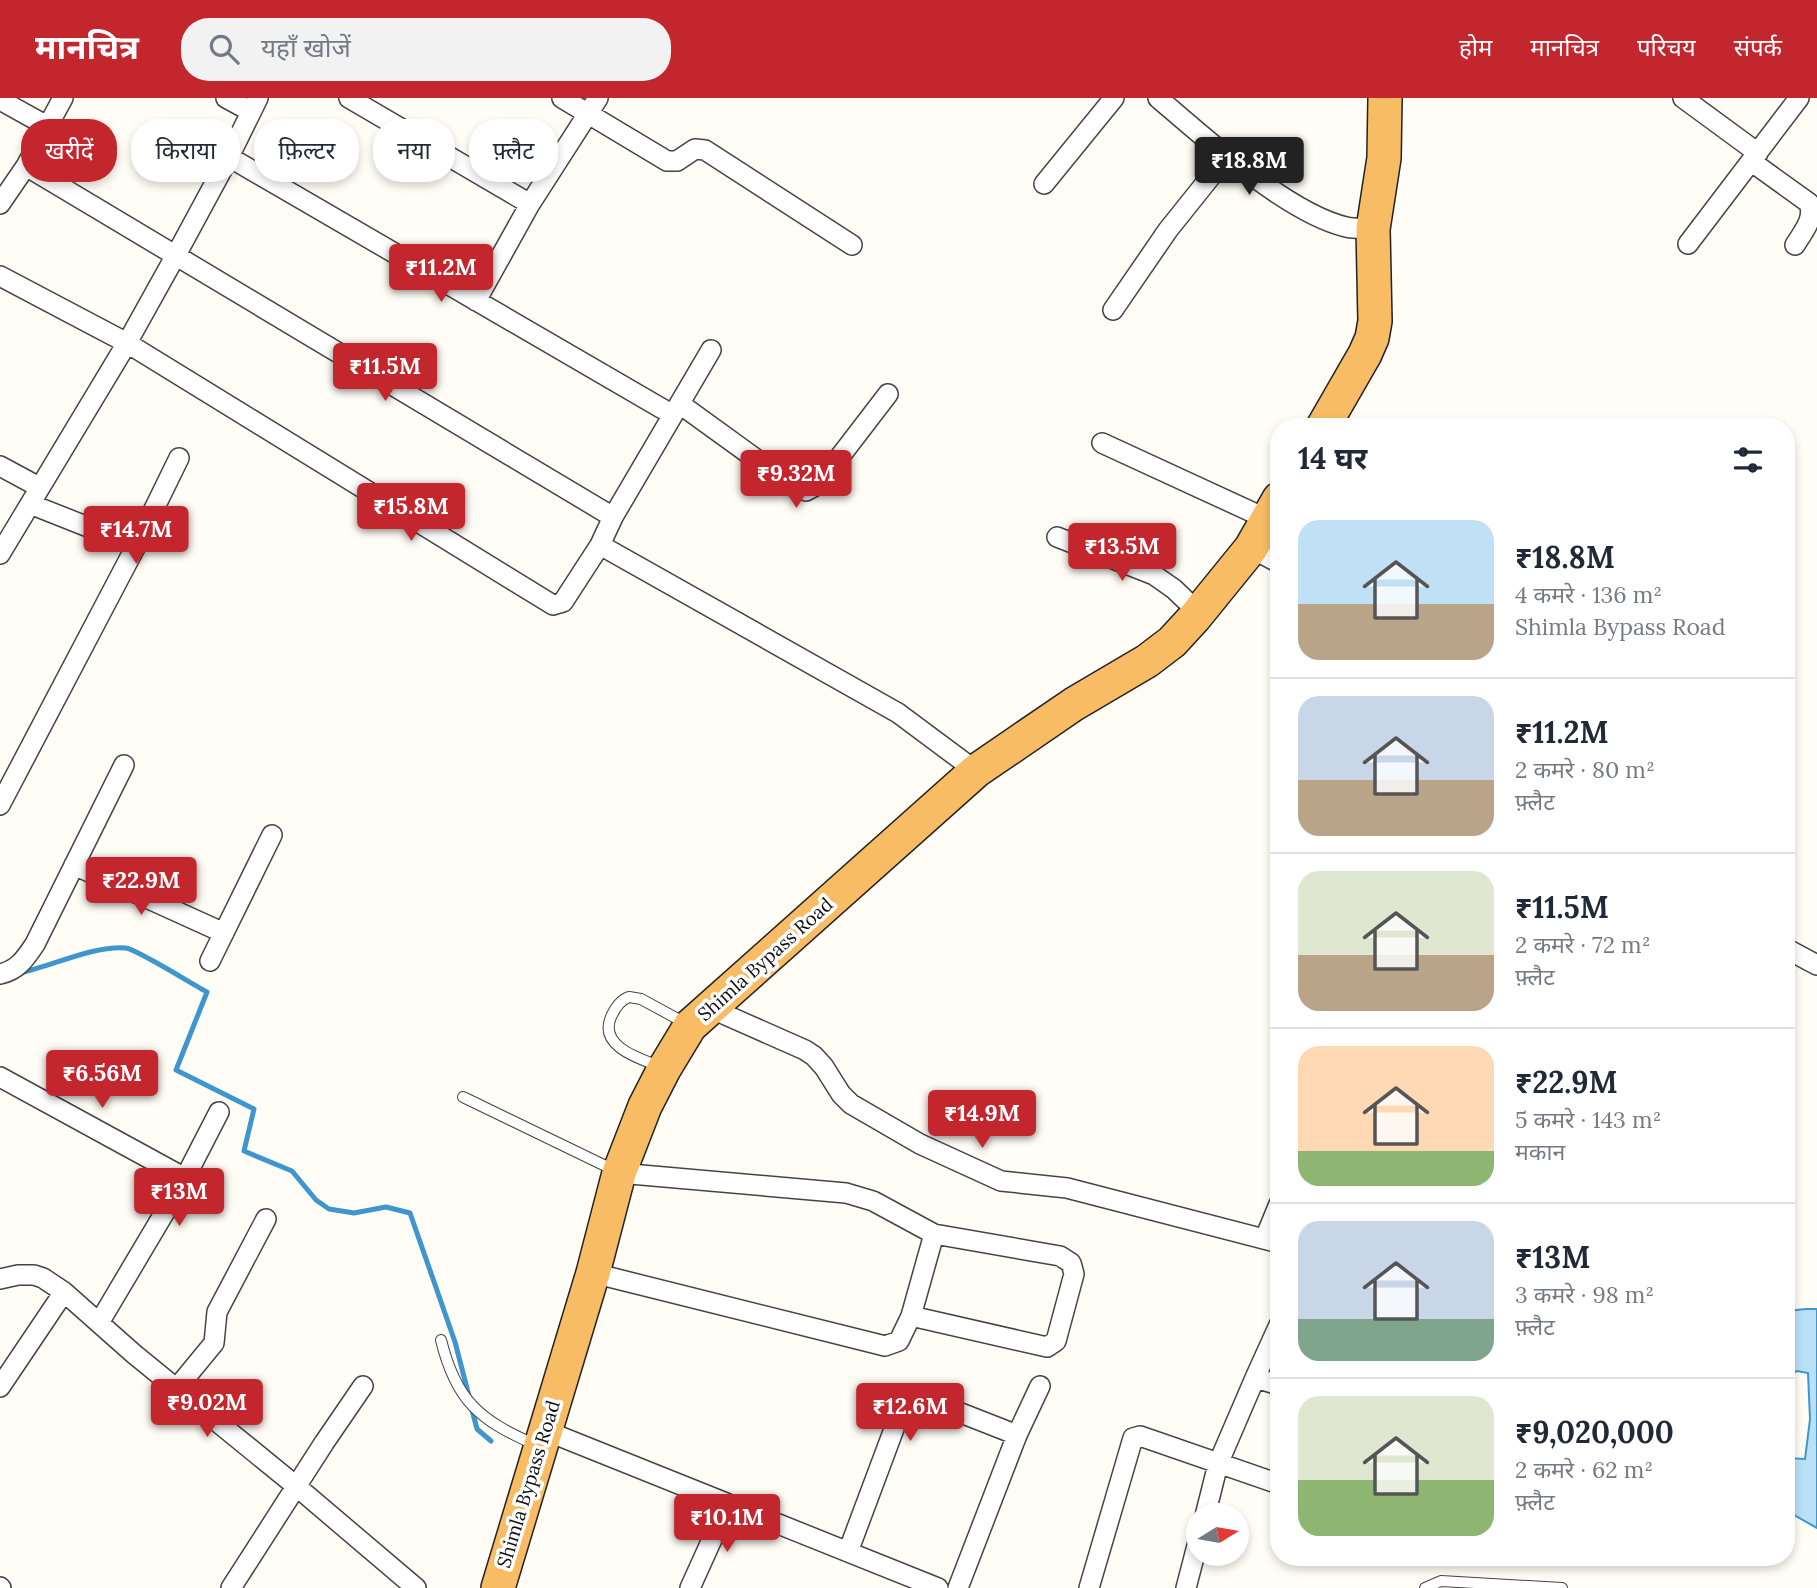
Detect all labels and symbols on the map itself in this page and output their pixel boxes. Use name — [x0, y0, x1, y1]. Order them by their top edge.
pin: ₹18.8M — [1192, 138, 1306, 197]
pin: ₹11.2M — [384, 244, 498, 304]
pin: ₹11.5M — [328, 344, 442, 403]
pin: ₹9.32M — [739, 450, 853, 510]
pin: ₹15.8M — [354, 484, 468, 543]
pin: ₹14.7M — [79, 506, 193, 566]
pin: ₹13.5M — [1065, 524, 1179, 583]
pin: ₹22.9M — [84, 858, 198, 917]
street label: Shimla Bypass Road — [692, 892, 838, 1026]
pin: ₹6.56M — [45, 1051, 159, 1110]
pin: ₹14.9M — [925, 1090, 1039, 1150]
pin: ₹13M — [138, 1168, 220, 1228]
pin: ₹9.02M — [150, 1380, 264, 1439]
pin: ₹12.6M — [853, 1384, 967, 1443]
street label: Shimla Bypass Road — [491, 1397, 565, 1571]
pin: ₹10.1M — [670, 1494, 784, 1554]
north arrow — [1186, 1503, 1250, 1566]

